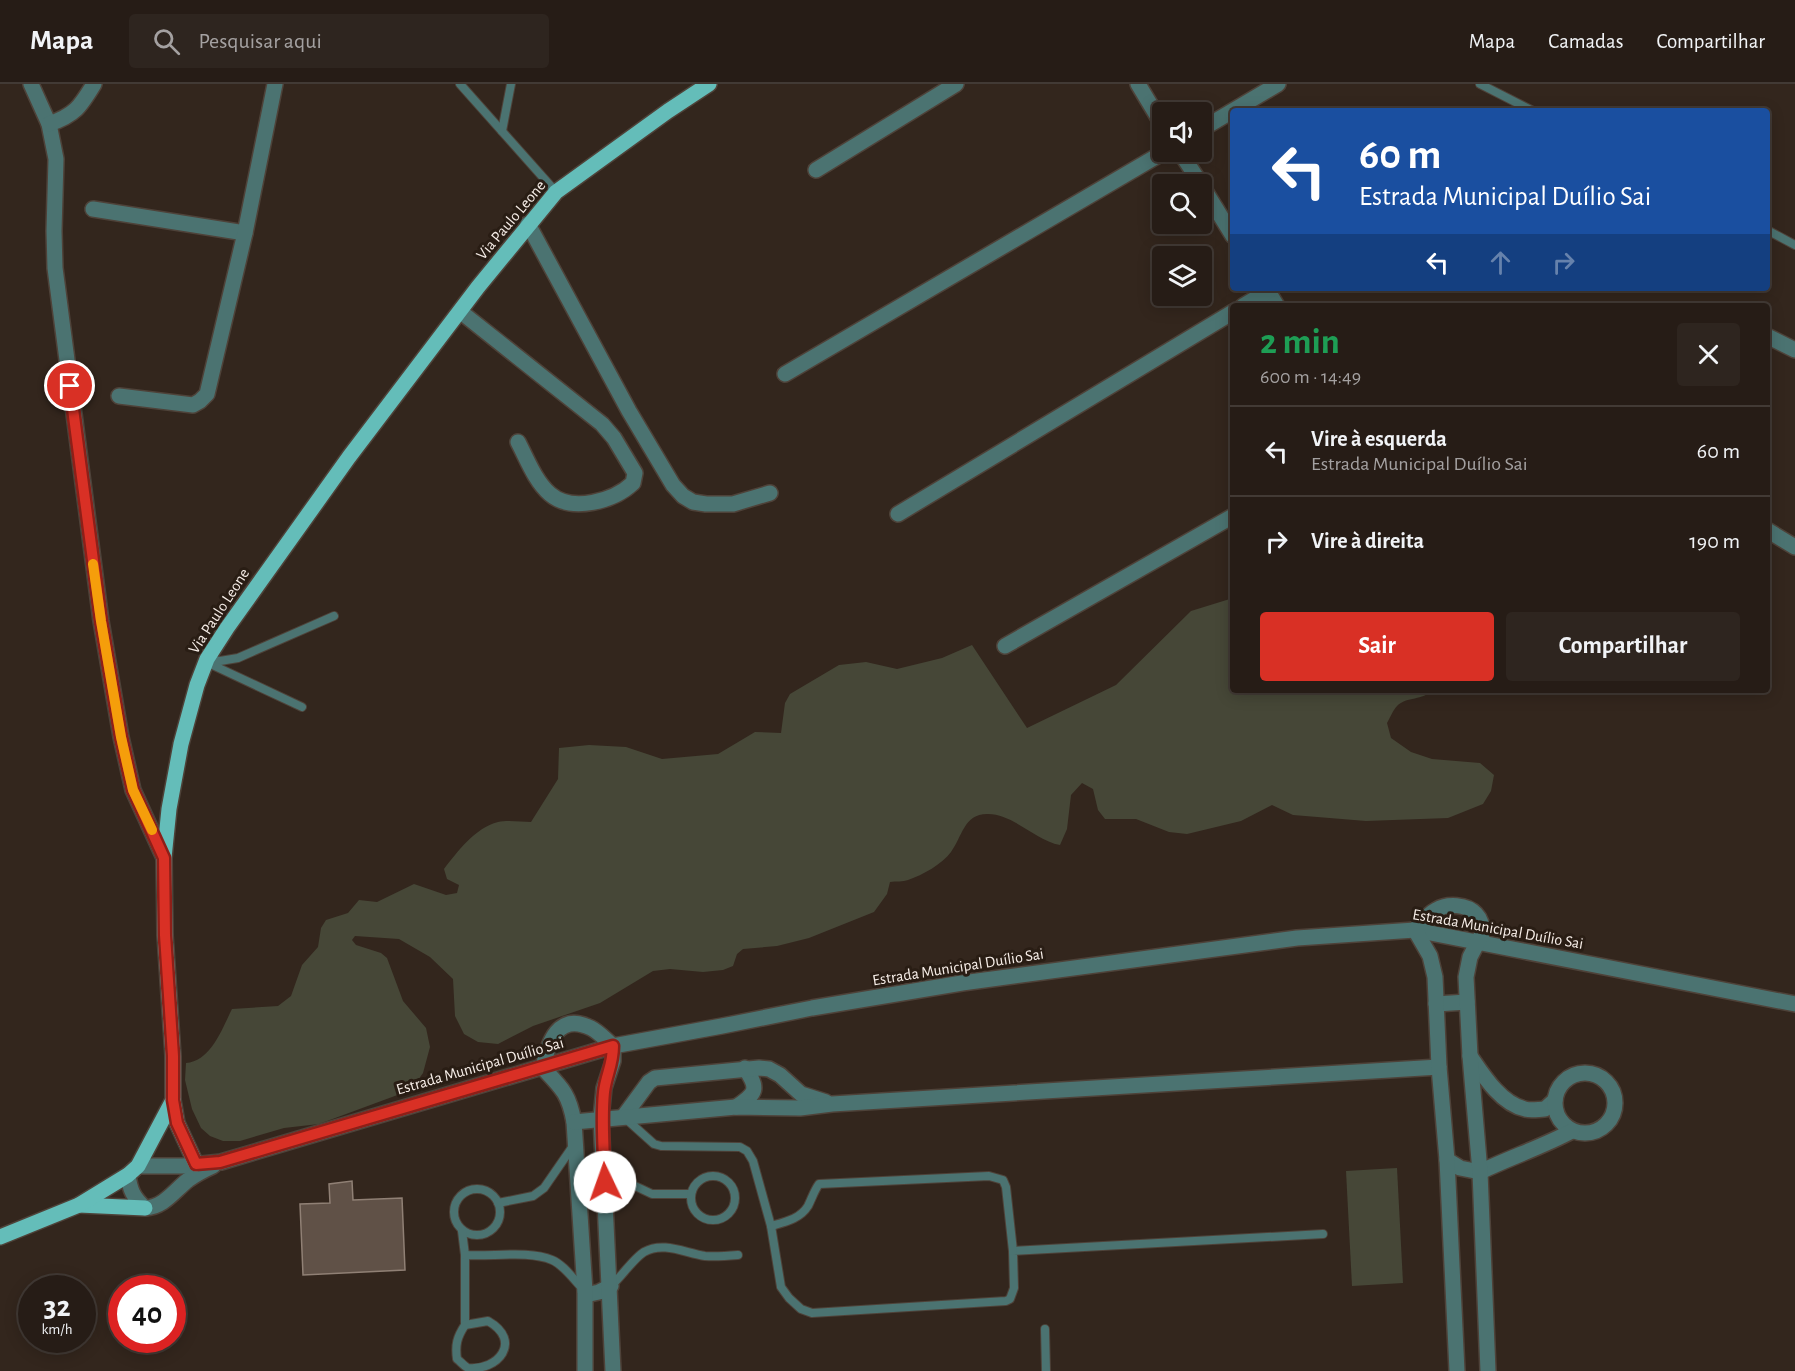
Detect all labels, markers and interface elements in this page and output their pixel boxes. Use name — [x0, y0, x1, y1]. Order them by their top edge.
search box — [129, 14, 549, 68]
icon: search — [150, 25, 183, 58]
text: Mapa — [30, 27, 93, 55]
text: Pesquisar aqui — [198, 30, 322, 52]
text: Mapa — [1469, 31, 1515, 52]
text: Camadas — [1548, 31, 1623, 52]
text: Compartilhar — [1656, 31, 1765, 52]
map controls — [1152, 102, 1212, 306]
button: sound — [1152, 102, 1212, 162]
icon: left — [1260, 132, 1338, 210]
text: 60 m — [1359, 134, 1441, 176]
button: search — [1152, 174, 1212, 234]
street label: Via Paulo Leone — [473, 177, 549, 263]
text: Estrada Municipal Duílio Sai — [1359, 183, 1651, 210]
button: layers — [1152, 246, 1212, 306]
icon: left — [1421, 246, 1454, 279]
icon: ahead — [1484, 246, 1517, 279]
icon: right — [1547, 246, 1580, 279]
button: close — [1677, 323, 1740, 386]
text: 2 min — [1260, 324, 1340, 360]
pin — [44, 360, 95, 411]
text: 600 m · 14:49 — [1260, 367, 1361, 387]
icon: arrive — [53, 369, 86, 402]
text: Vire à esquerda — [1311, 428, 1447, 450]
icon: left — [1260, 435, 1293, 468]
text: 60 m — [1697, 440, 1740, 462]
text: Estrada Municipal Duílio Sai — [1311, 454, 1528, 474]
icon: right — [1260, 525, 1293, 558]
text: Vire à direita — [1311, 530, 1424, 552]
text: 190 m — [1689, 530, 1740, 552]
street label: Via Paulo Leone — [186, 566, 252, 656]
button: Sair — [1260, 612, 1494, 681]
button: Compartilhar — [1506, 612, 1740, 681]
street label: Estrada Municipal Duílio Sai — [1411, 906, 1585, 952]
street label: Estrada Municipal Duílio Sai — [871, 946, 1045, 988]
street label: Estrada Municipal Duílio Sai — [395, 1034, 565, 1098]
position arrow — [573, 1150, 637, 1214]
speed limit sign: 40 — [108, 1275, 186, 1353]
text: 32 — [43, 1292, 71, 1322]
text: km/h — [42, 1322, 72, 1337]

